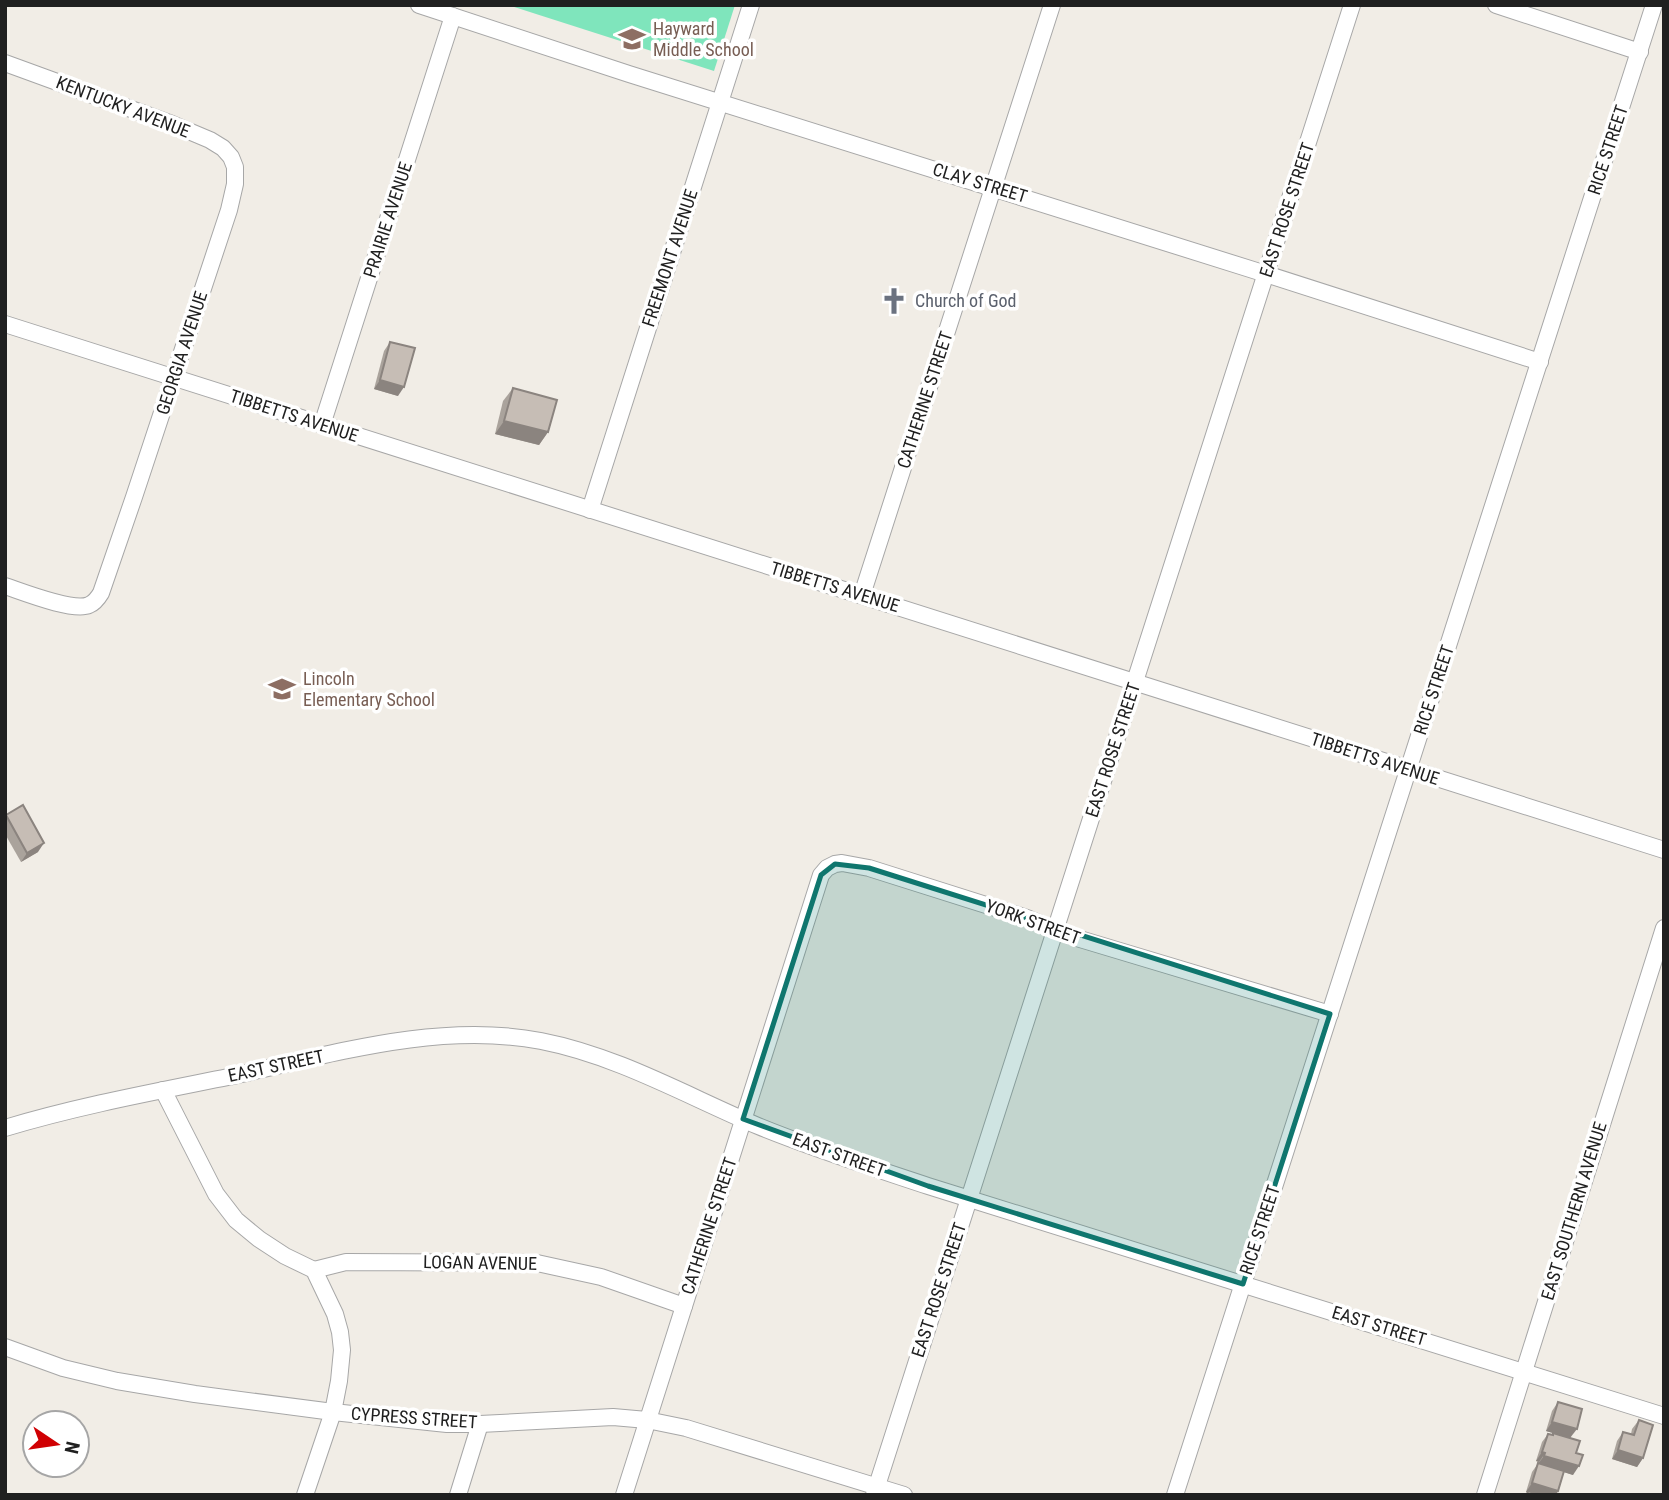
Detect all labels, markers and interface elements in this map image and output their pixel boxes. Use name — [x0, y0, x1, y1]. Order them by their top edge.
place label: Hayward Middle School — [653, 18, 754, 60]
school or university icon: Hayward Middle School — [617, 24, 647, 54]
street label: KENTUCKY AVENUE — [53, 71, 193, 142]
street label: RICE STREET — [1583, 102, 1632, 197]
street label: EAST ROSE STREET — [1255, 140, 1318, 280]
street label: CLAY STREET — [930, 158, 1030, 207]
street label: PRAIRIE AVENUE — [359, 159, 416, 280]
street label: FREEMONT AVENUE — [637, 186, 702, 329]
church icon: Church of God — [879, 286, 909, 316]
street label: GEORGIA AVENUE — [152, 288, 211, 417]
place label: Church of God — [915, 290, 1017, 311]
street label: CATHERINE STREET — [892, 329, 957, 471]
street label: TIBBETTS AVENUE — [227, 385, 361, 446]
street label: TIBBETTS AVENUE — [768, 557, 902, 616]
street label: RICE STREET — [1409, 642, 1458, 737]
place label: Lincoln Elementary School — [303, 668, 435, 710]
school or university icon: Lincoln Elementary School — [267, 674, 297, 704]
street label: EAST ROSE STREET — [1081, 680, 1144, 820]
street label: TIBBETTS AVENUE — [1308, 728, 1442, 789]
street label: YORK STREET — [983, 895, 1083, 948]
street label: EAST STREET — [226, 1045, 326, 1086]
street label: EAST SOUTHERN AVENUE — [1536, 1119, 1611, 1303]
street label: EAST STREET — [790, 1128, 889, 1181]
street label: CATHERINE STREET — [676, 1155, 741, 1297]
street label: RICE STREET — [1235, 1182, 1284, 1277]
street label: EAST ROSE STREET — [907, 1220, 970, 1360]
street label: LOGAN AVENUE — [423, 1251, 537, 1274]
street label: EAST STREET — [1329, 1301, 1429, 1350]
street label: CYPRESS STREET — [350, 1403, 478, 1432]
north arrow — [21, 1409, 91, 1479]
text: N — [60, 1439, 85, 1456]

